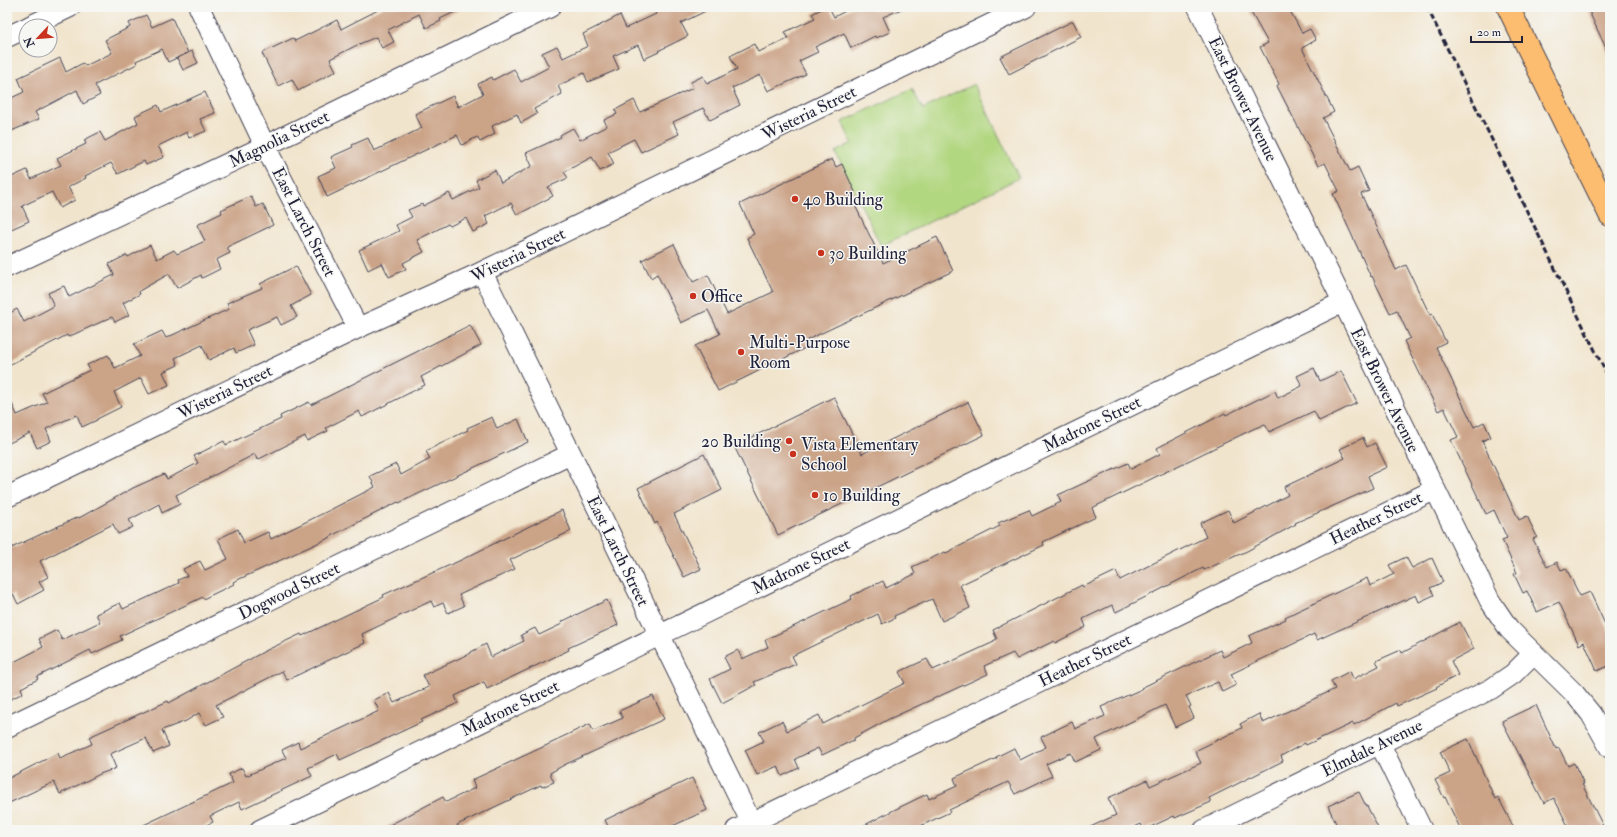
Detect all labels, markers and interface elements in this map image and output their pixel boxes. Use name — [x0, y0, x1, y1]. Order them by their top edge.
north arrow — [18, 18, 58, 58]
scale bar — [1471, 18, 1522, 44]
text: 20 m — [1477, 25, 1502, 40]
street label: East Brower Avenue — [1204, 33, 1282, 165]
text: N — [21, 34, 38, 50]
street label: Wisteria Street — [757, 81, 860, 145]
street label: Magnolia Street — [225, 105, 333, 172]
street label: East Larch Street — [267, 164, 341, 281]
place label: 40 Building — [803, 189, 884, 210]
marker: 40 Building — [790, 194, 800, 204]
street label: Wisteria Street — [466, 223, 569, 287]
place label: 30 Building — [829, 243, 907, 264]
marker: 30 Building — [816, 248, 826, 258]
place label: Office — [701, 286, 743, 307]
marker: Office — [688, 291, 698, 301]
street label: East Brower Avenue — [1346, 324, 1424, 456]
place label: Multi-Purpose Room — [749, 332, 850, 373]
marker: Multi-Purpose Room — [736, 347, 746, 357]
street label: Wisteria Street — [173, 360, 276, 424]
street label: Madrone Street — [1039, 391, 1145, 457]
place label: 20 Building — [701, 431, 782, 452]
place label: Vista Elementary School — [801, 434, 919, 475]
marker: 20 Building — [784, 436, 794, 446]
marker: Vista Elementary School — [788, 449, 798, 459]
place label: 10 Building — [823, 485, 901, 506]
street label: Heather Street — [1326, 486, 1426, 549]
marker: 10 Building — [810, 490, 820, 500]
street label: East Larch Street — [582, 492, 654, 610]
street label: Madrone Street — [748, 533, 854, 599]
street label: Dogwood Street — [235, 557, 344, 625]
street label: Heather Street — [1035, 628, 1135, 691]
street label: Madrone Street — [457, 675, 563, 741]
street label: Elmdale Avenue — [1318, 715, 1426, 781]

